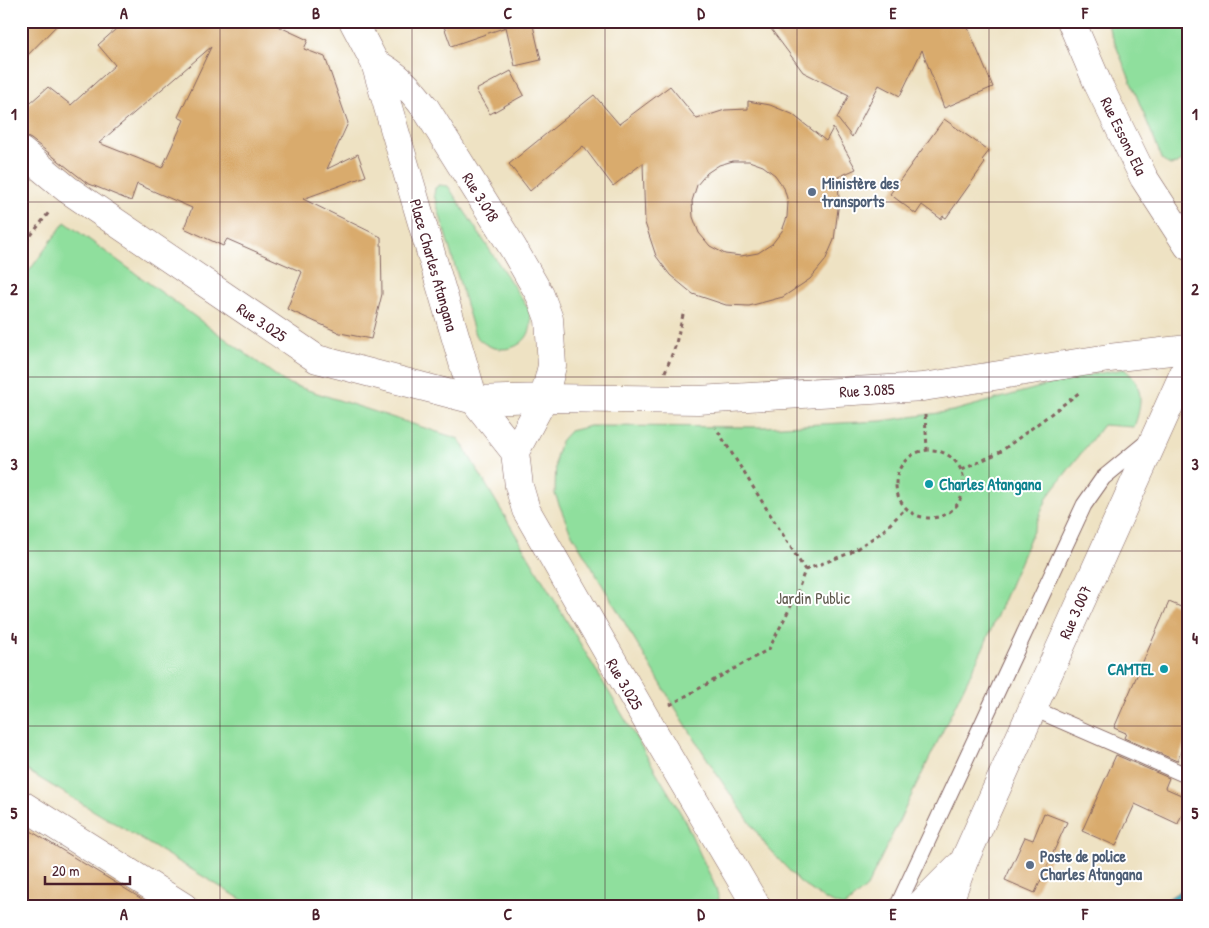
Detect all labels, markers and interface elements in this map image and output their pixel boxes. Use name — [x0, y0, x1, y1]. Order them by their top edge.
text: A — [120, 2, 128, 24]
text: B — [312, 2, 320, 24]
text: C — [504, 2, 513, 24]
text: D — [697, 2, 705, 24]
text: E — [889, 2, 897, 24]
text: F — [1081, 2, 1089, 24]
street label: Rue Essono Ela — [1096, 93, 1152, 179]
text: 1 — [11, 103, 17, 125]
text: 1 — [1192, 103, 1198, 125]
street label: Rue 3.018 — [457, 168, 505, 226]
place label: Ministère des transports — [821, 172, 900, 213]
marker: Ministère des transports — [806, 186, 818, 198]
street label: Place Charles Atangana — [405, 196, 463, 334]
text: 2 — [10, 278, 18, 300]
text: 2 — [1191, 278, 1199, 300]
street label: Rue 3.025 — [233, 297, 291, 347]
street label: Rue 3.085 — [839, 378, 895, 402]
text: 3 — [10, 453, 18, 475]
text: 3 — [1191, 453, 1199, 475]
place label: Charles Atangana — [939, 473, 1042, 496]
marker: Charles Atangana — [923, 478, 935, 490]
street label: Rue 3.007 — [1053, 582, 1097, 642]
park label: Jardin Public — [776, 587, 851, 609]
text: 4 — [11, 627, 17, 649]
text: 4 — [1192, 627, 1198, 649]
street label: Rue 3.025 — [602, 654, 649, 714]
place label: CAMTEL — [1107, 658, 1154, 680]
marker: CAMTEL — [1158, 663, 1170, 675]
text: 5 — [11, 802, 18, 824]
text: 5 — [1192, 802, 1199, 824]
place label: Poste de police Charles Atangana — [1040, 845, 1143, 886]
scale bar — [45, 853, 130, 885]
marker: Poste de police Charles Atangana — [1024, 859, 1036, 871]
text: 20 m — [52, 860, 79, 881]
text: A — [120, 903, 128, 925]
text: B — [312, 903, 320, 925]
text: C — [504, 903, 513, 925]
text: D — [697, 903, 705, 925]
text: E — [889, 903, 897, 925]
text: F — [1081, 903, 1089, 925]

